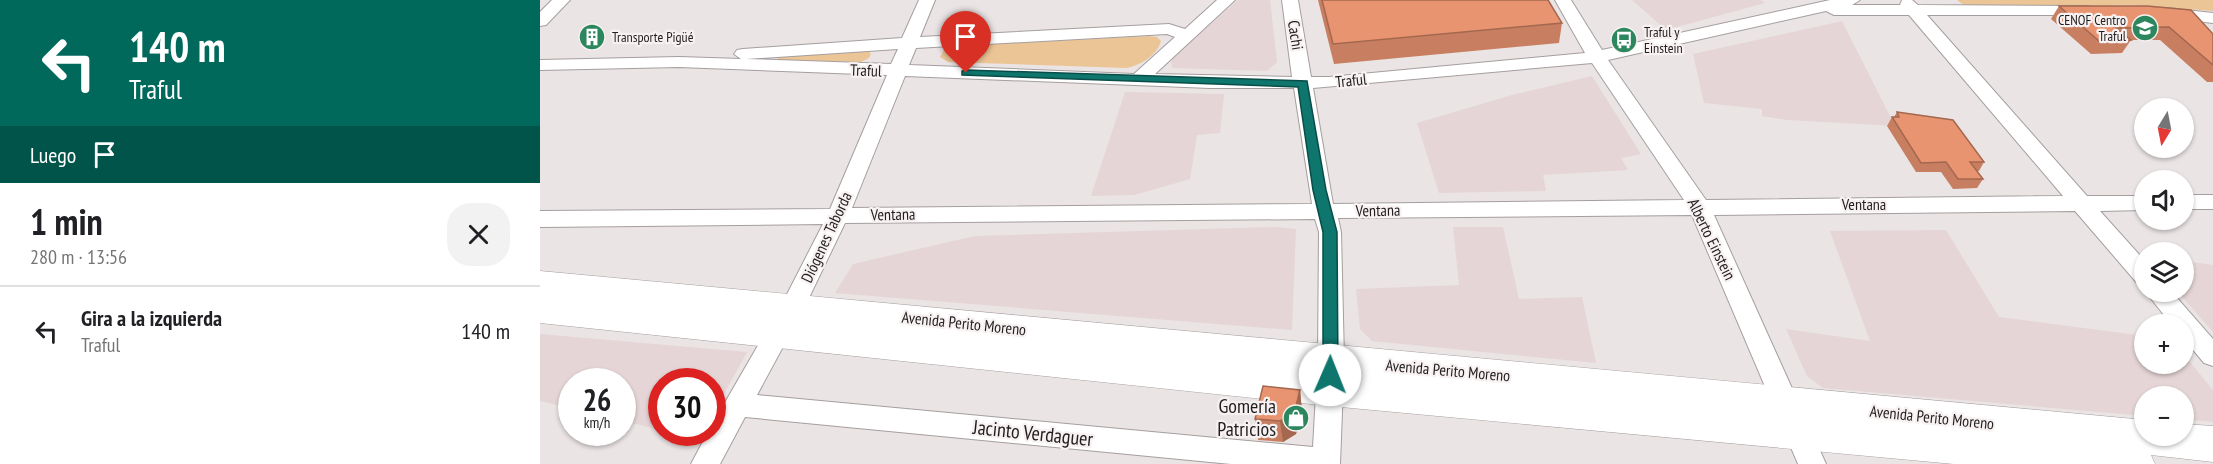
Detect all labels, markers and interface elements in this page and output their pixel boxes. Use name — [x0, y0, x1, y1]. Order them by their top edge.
pin — [940, 11, 991, 73]
place label: CENOF Centro Traful — [2058, 11, 2127, 45]
school or university icon: CENOF Centro Traful — [2130, 13, 2160, 43]
text: 140 m — [129, 19, 226, 74]
street label: Cachi — [1284, 19, 1308, 51]
icon: arrive — [949, 20, 982, 53]
building icon: Transporte Pigüé — [577, 22, 607, 52]
place label: Traful y Einstein — [1644, 23, 1683, 57]
icon: left — [30, 24, 108, 102]
bus stop icon: Traful y Einstein — [1609, 25, 1639, 55]
place label: Transporte Pigüé — [612, 28, 694, 46]
street label: Traful — [850, 59, 882, 81]
street label: Traful — [1334, 68, 1368, 92]
text: Traful — [129, 72, 182, 106]
north arrow — [2134, 98, 2194, 158]
map controls — [2134, 98, 2194, 446]
icon: arrive — [88, 138, 121, 171]
text: Luego — [30, 141, 76, 169]
button: sound — [2134, 170, 2194, 230]
street label: Diógenes Taborda — [796, 188, 856, 286]
street label: Ventana — [1841, 194, 1886, 214]
street label: Alberto Einstein — [1684, 195, 1740, 283]
text: 1 min — [30, 198, 103, 245]
street label: Ventana — [1355, 200, 1400, 220]
button: close — [447, 203, 510, 266]
street label: Ventana — [870, 204, 915, 224]
button: layers — [2134, 242, 2194, 302]
text: 280 m · 13:56 — [30, 244, 127, 270]
text: Gira a la izquierda — [81, 304, 222, 332]
street label: Avenida Perito Moreno — [901, 307, 1027, 339]
button: + — [2134, 314, 2194, 374]
icon: left — [30, 315, 63, 348]
text: 140 m — [461, 317, 510, 345]
text: Traful — [81, 332, 120, 358]
position arrow — [1298, 343, 1362, 407]
street label: Avenida Perito Moreno — [1385, 355, 1511, 385]
speed limit sign: 30 — [648, 368, 726, 446]
text: 26 — [583, 380, 611, 419]
button: − — [2134, 386, 2194, 446]
place label: Gomería Patricios — [1217, 393, 1276, 442]
street label: Avenida Perito Moreno — [1869, 401, 1995, 433]
shop icon: Gomería Patricios — [1281, 403, 1311, 433]
text: km/h — [584, 413, 610, 432]
street label: Jacinto Verdaguer — [971, 414, 1095, 452]

